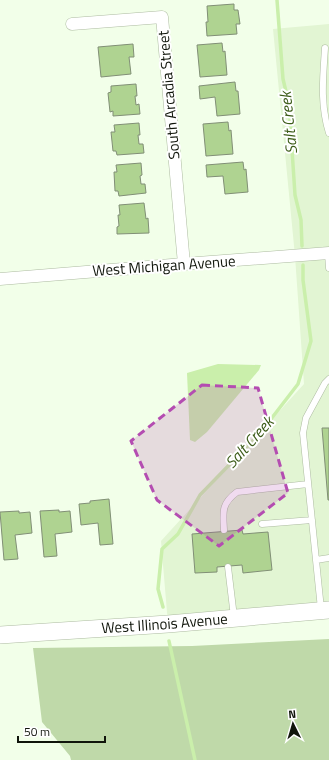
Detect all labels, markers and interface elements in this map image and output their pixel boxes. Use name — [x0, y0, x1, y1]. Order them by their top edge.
street label: South Arcadia Street — [151, 29, 186, 160]
water label: Salt Creek — [273, 89, 303, 156]
street label: West Michigan Avenue — [92, 249, 236, 282]
water label: Salt Creek — [219, 409, 280, 473]
street label: West Illinois Avenue — [101, 607, 229, 639]
north arrow — [273, 704, 313, 744]
text: N — [288, 706, 297, 722]
scale bar — [18, 718, 105, 744]
text: 50 m — [24, 722, 50, 741]

